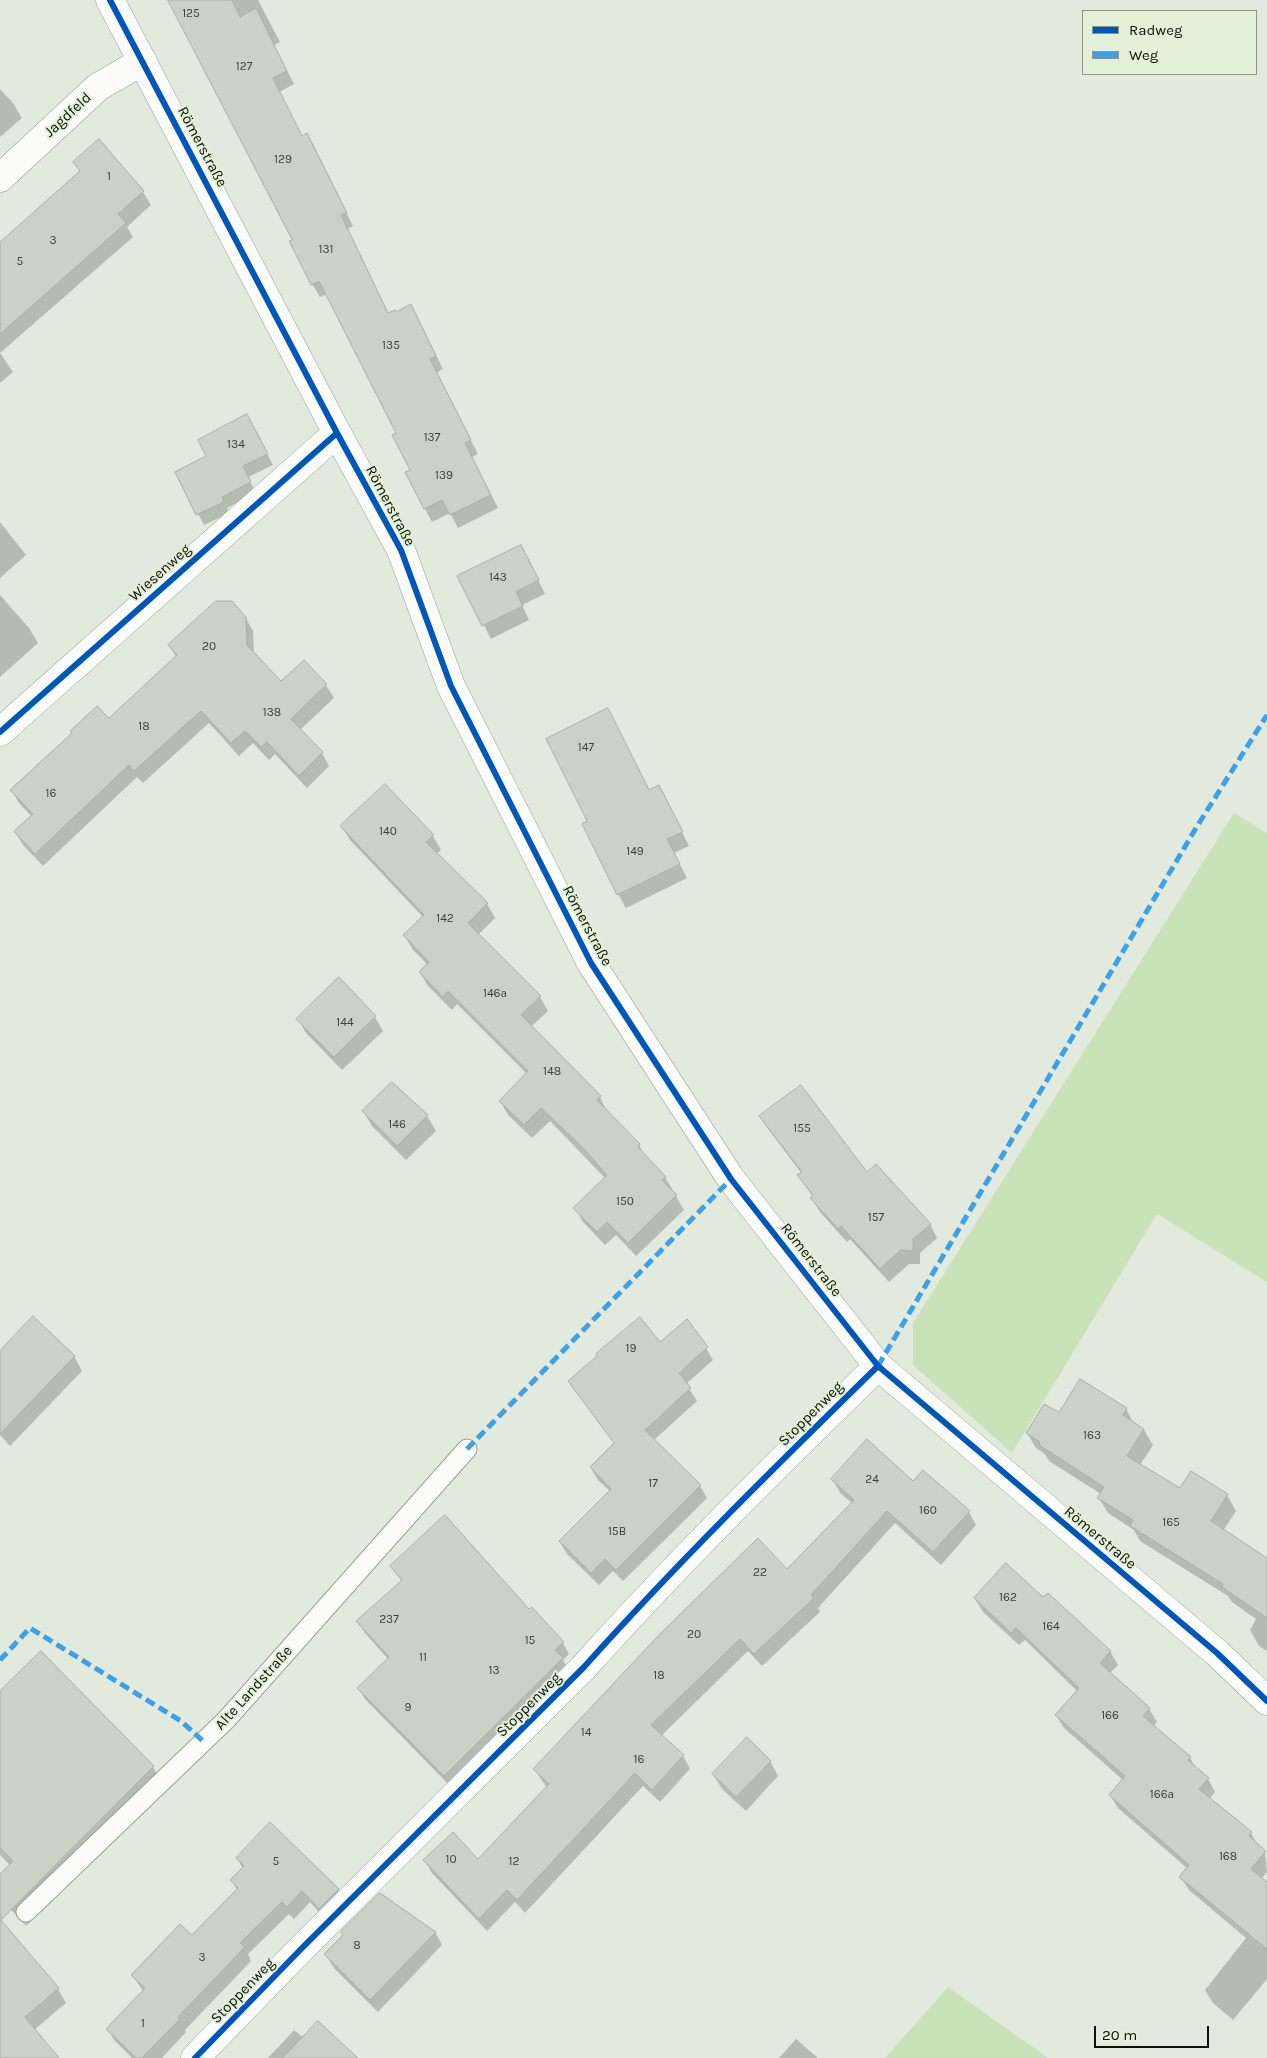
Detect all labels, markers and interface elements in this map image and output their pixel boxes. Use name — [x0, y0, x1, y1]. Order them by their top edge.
house number: 125 — [182, 7, 200, 21]
legend — [1082, 10, 1257, 75]
text: Radweg — [1129, 21, 1182, 39]
text: Weg — [1129, 46, 1158, 64]
house number: 127 — [236, 60, 252, 74]
street label: Jagdfeld — [41, 89, 95, 141]
street label: Römerstraße — [173, 104, 231, 190]
house number: 129 — [274, 153, 292, 167]
house number: 1 — [107, 170, 111, 184]
house number: 3 — [49, 234, 57, 248]
house number: 131 — [318, 243, 334, 257]
house number: 5 — [17, 255, 23, 269]
house number: 135 — [382, 339, 400, 353]
house number: 137 — [424, 431, 440, 445]
house number: 134 — [227, 438, 245, 452]
street label: Römerstraße — [361, 463, 419, 549]
house number: 139 — [435, 469, 453, 483]
street label: Wiesenweg — [125, 540, 195, 606]
house number: 143 — [489, 571, 507, 585]
house number: 20 — [202, 640, 216, 654]
house number: 138 — [263, 706, 281, 720]
house number: 18 — [138, 720, 150, 734]
house number: 147 — [578, 741, 594, 755]
house number: 16 — [46, 787, 56, 801]
house number: 140 — [379, 825, 397, 839]
house number: 149 — [626, 845, 644, 859]
street label: Römerstraße — [558, 883, 616, 969]
house number: 142 — [436, 912, 454, 926]
house number: 146a — [483, 987, 507, 1001]
house number: 144 — [336, 1016, 354, 1030]
house number: 148 — [543, 1065, 561, 1079]
house number: 146 — [388, 1118, 406, 1132]
house number: 155 — [793, 1122, 811, 1136]
house number: 150 — [616, 1195, 634, 1209]
house number: 157 — [868, 1211, 884, 1225]
street label: Römerstraße — [777, 1220, 845, 1300]
house number: 19 — [626, 1342, 636, 1356]
street label: Stoppenweg — [775, 1378, 847, 1450]
house number: 163 — [1083, 1429, 1101, 1443]
house number: 24 — [865, 1473, 879, 1487]
house number: 17 — [648, 1477, 658, 1491]
street label: Römerstraße — [1060, 1503, 1140, 1573]
house number: 160 — [919, 1504, 937, 1518]
house number: 165 — [1162, 1516, 1180, 1530]
house number: 15B — [608, 1525, 626, 1539]
house number: 22 — [753, 1566, 767, 1580]
house number: 162 — [999, 1591, 1017, 1605]
house number: 237 — [379, 1613, 399, 1627]
house number: 164 — [1042, 1620, 1060, 1634]
house number: 20 — [687, 1628, 701, 1642]
house number: 15 — [525, 1634, 535, 1648]
street label: Alte Landstraße — [211, 1642, 297, 1734]
house number: 11 — [419, 1651, 427, 1665]
house number: 13 — [488, 1664, 500, 1678]
street label: Stoppenweg — [493, 1669, 565, 1741]
house number: 18 — [653, 1669, 665, 1683]
house number: 9 — [405, 1701, 411, 1715]
house number: 166 — [1101, 1709, 1119, 1723]
house number: 14 — [581, 1726, 591, 1740]
house number: 16 — [634, 1753, 644, 1767]
house number: 166a — [1150, 1788, 1174, 1802]
house number: 168 — [1219, 1850, 1237, 1864]
house number: 10 — [445, 1853, 457, 1867]
house number: 5 — [273, 1855, 279, 1869]
house number: 12 — [509, 1855, 519, 1869]
house number: 8 — [353, 1939, 361, 1953]
house number: 3 — [198, 1951, 206, 1965]
street label: Stoppenweg — [207, 1954, 279, 2028]
scale bar — [1097, 2016, 1212, 2048]
house number: 1 — [141, 2017, 145, 2031]
text: 20 m — [1102, 2026, 1137, 2044]

